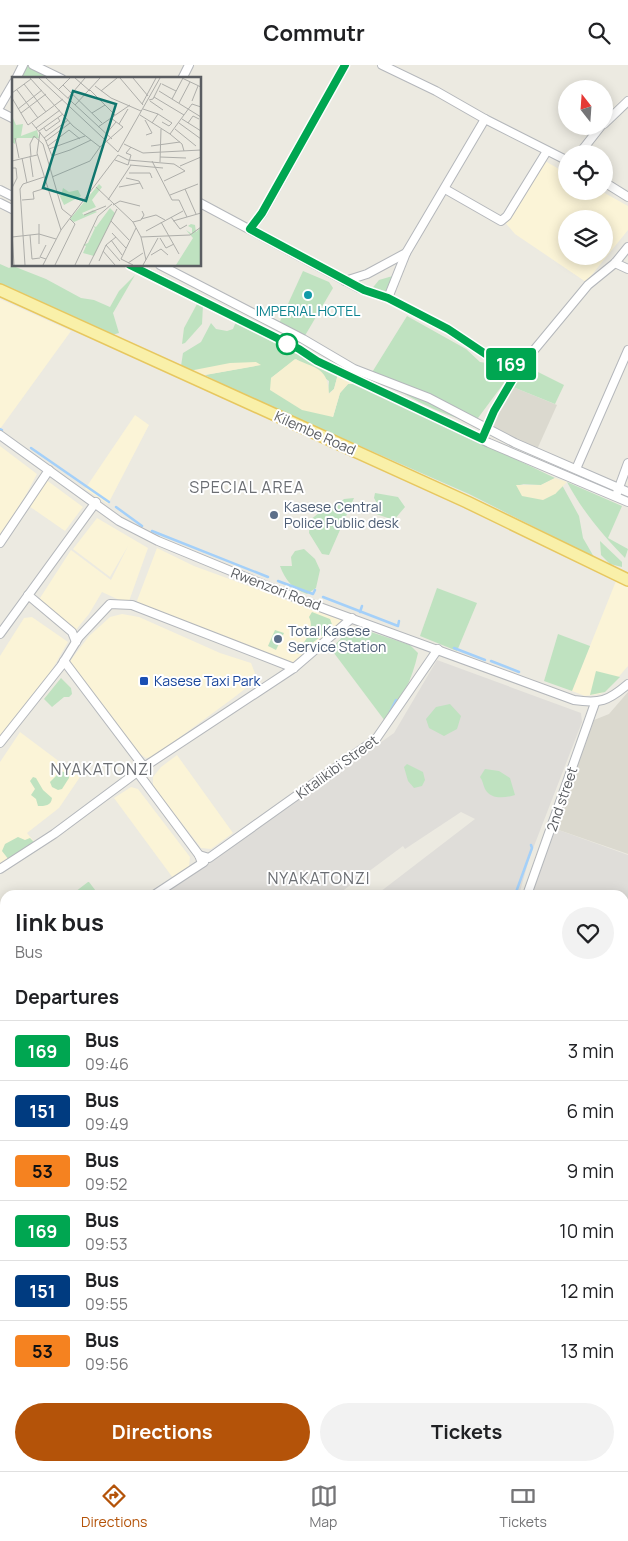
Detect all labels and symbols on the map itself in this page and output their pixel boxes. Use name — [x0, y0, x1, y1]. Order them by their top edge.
inset map — [12, 77, 201, 266]
north arrow — [558, 80, 612, 135]
marker: IMPERIAL HOTEL — [302, 289, 314, 301]
place label: IMPERIAL HOTEL — [256, 301, 360, 320]
unlabelled marker — [276, 333, 298, 355]
line badge: 169 — [482, 348, 540, 380]
street label: Kilembe Road — [272, 406, 359, 459]
district label: SPECIAL AREA — [189, 476, 305, 498]
place label: Kasese Central Police Public desk — [284, 497, 400, 532]
marker: Kasese Central Police Public desk — [268, 509, 280, 521]
street label: Rwenzori Road — [228, 563, 324, 614]
place label: Total Kasese Service Station — [288, 621, 386, 656]
marker: Total Kasese Service Station — [272, 633, 284, 645]
place label: Kasese Taxi Park — [154, 671, 261, 690]
marker: Kasese Taxi Park — [138, 675, 150, 687]
street label: Kitalikibi Street — [292, 730, 382, 803]
district label: NYAKATONZI — [50, 758, 154, 780]
street label: 2nd street — [542, 764, 582, 834]
district label: NYAKATONZI — [267, 867, 371, 889]

